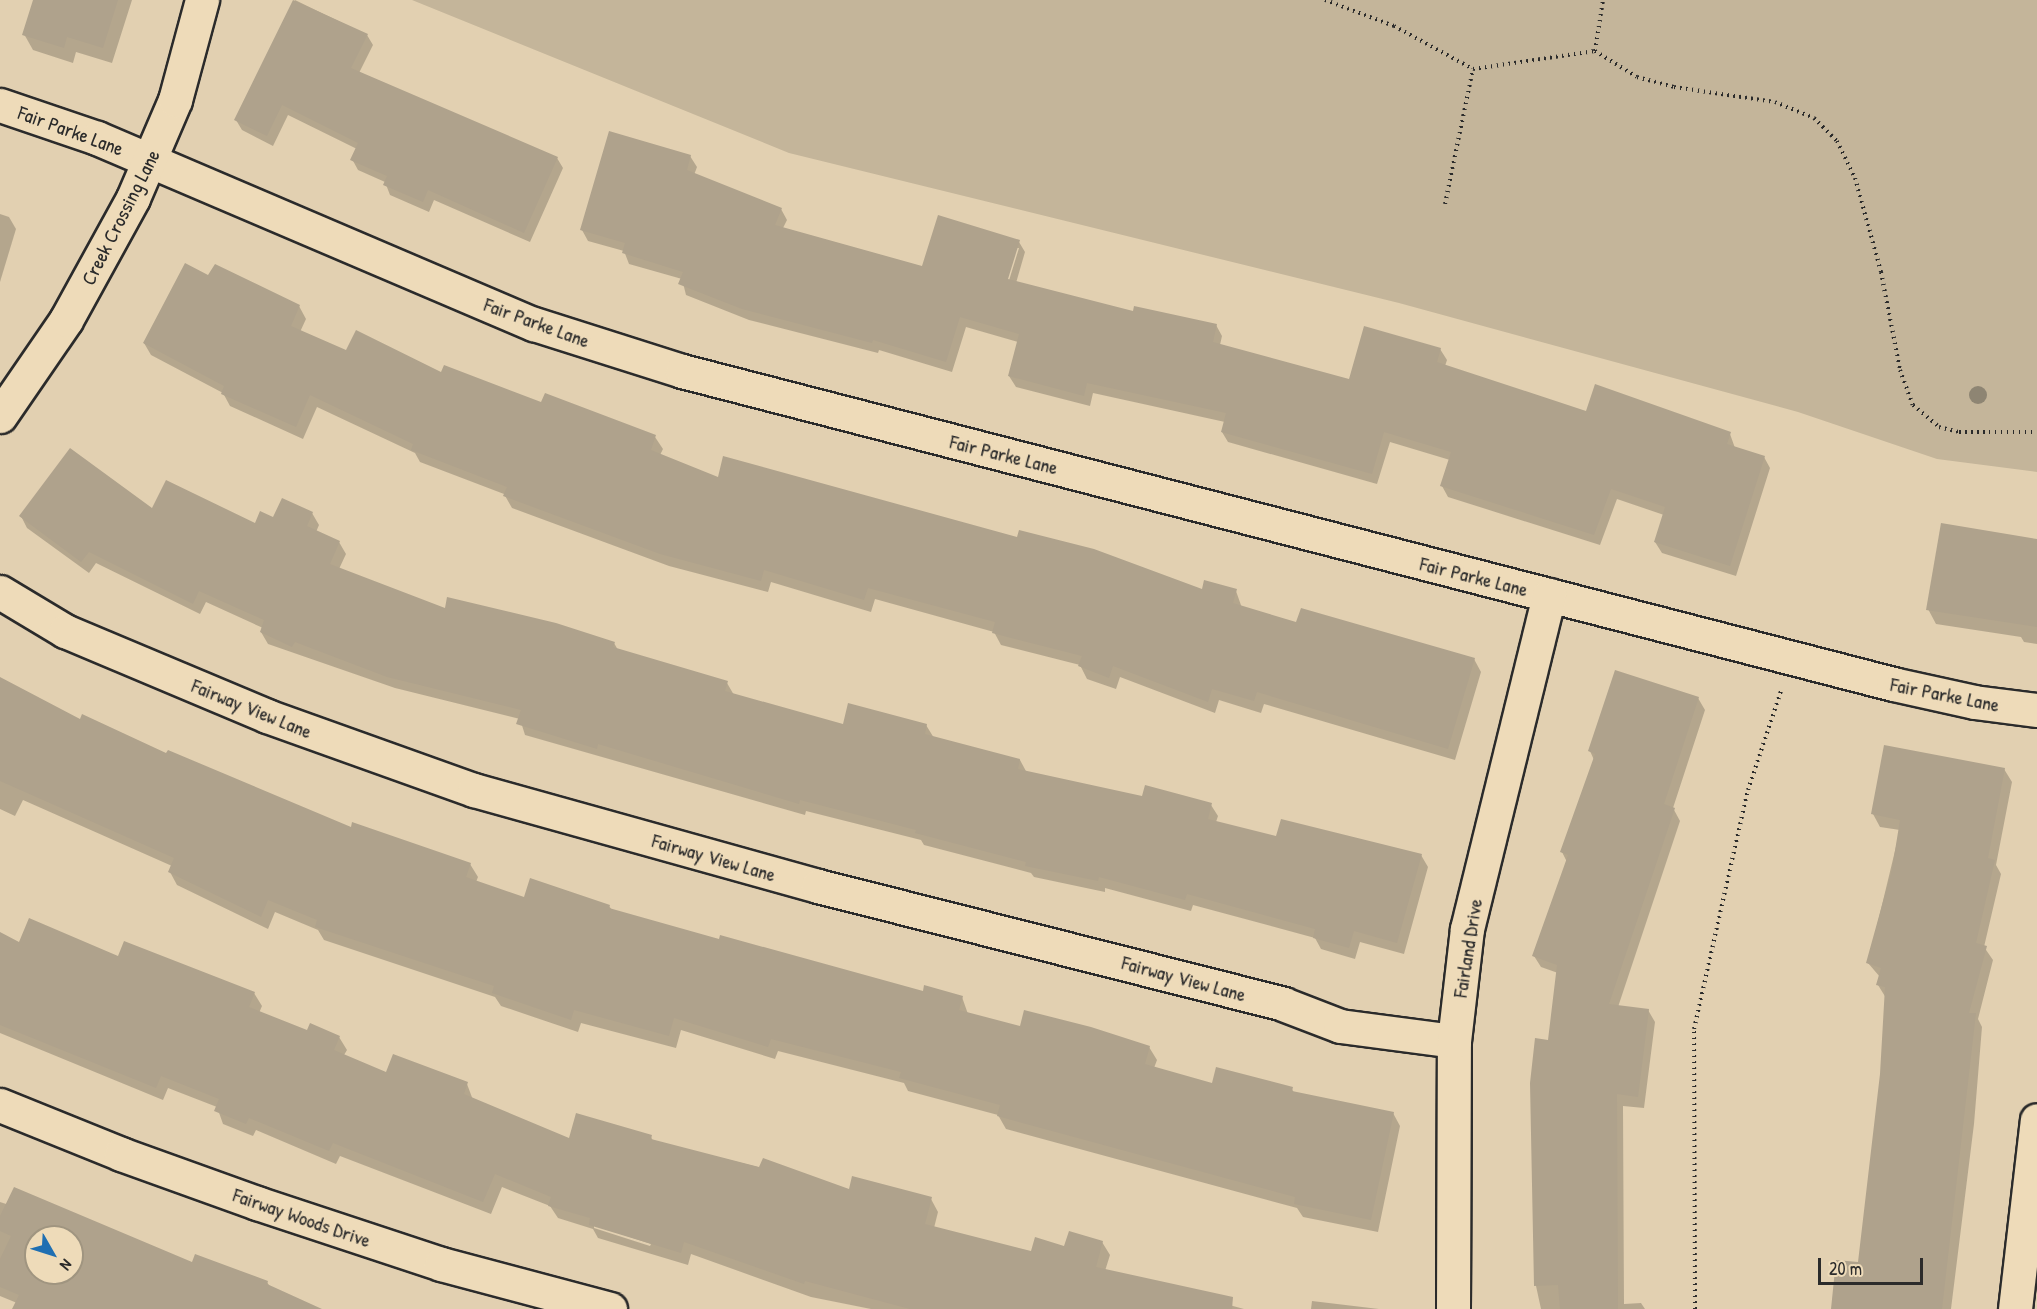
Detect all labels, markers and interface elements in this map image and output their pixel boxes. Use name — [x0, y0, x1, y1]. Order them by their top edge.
street label: Fair Parke Lane — [15, 100, 127, 160]
street label: Creek Crossing Lane — [76, 145, 164, 289]
street label: Fair Parke Lane — [481, 292, 593, 352]
street label: Fair Parke Lane — [948, 429, 1060, 479]
street label: Fair Parke Lane — [1418, 551, 1530, 601]
street label: Fair Parke Lane — [1889, 672, 2001, 716]
street label: Fairway View Lane — [188, 673, 316, 743]
street label: Fairway View Lane — [649, 828, 779, 886]
street label: Fairland Drive — [1447, 897, 1487, 999]
street label: Fairway View Lane — [1119, 950, 1249, 1006]
street label: Fairway Woods Drive — [230, 1182, 374, 1252]
north arrow — [24, 1225, 84, 1285]
scale bar — [1821, 1246, 1926, 1284]
text: N — [55, 1255, 78, 1275]
text: 20 m — [1829, 1256, 1862, 1281]

